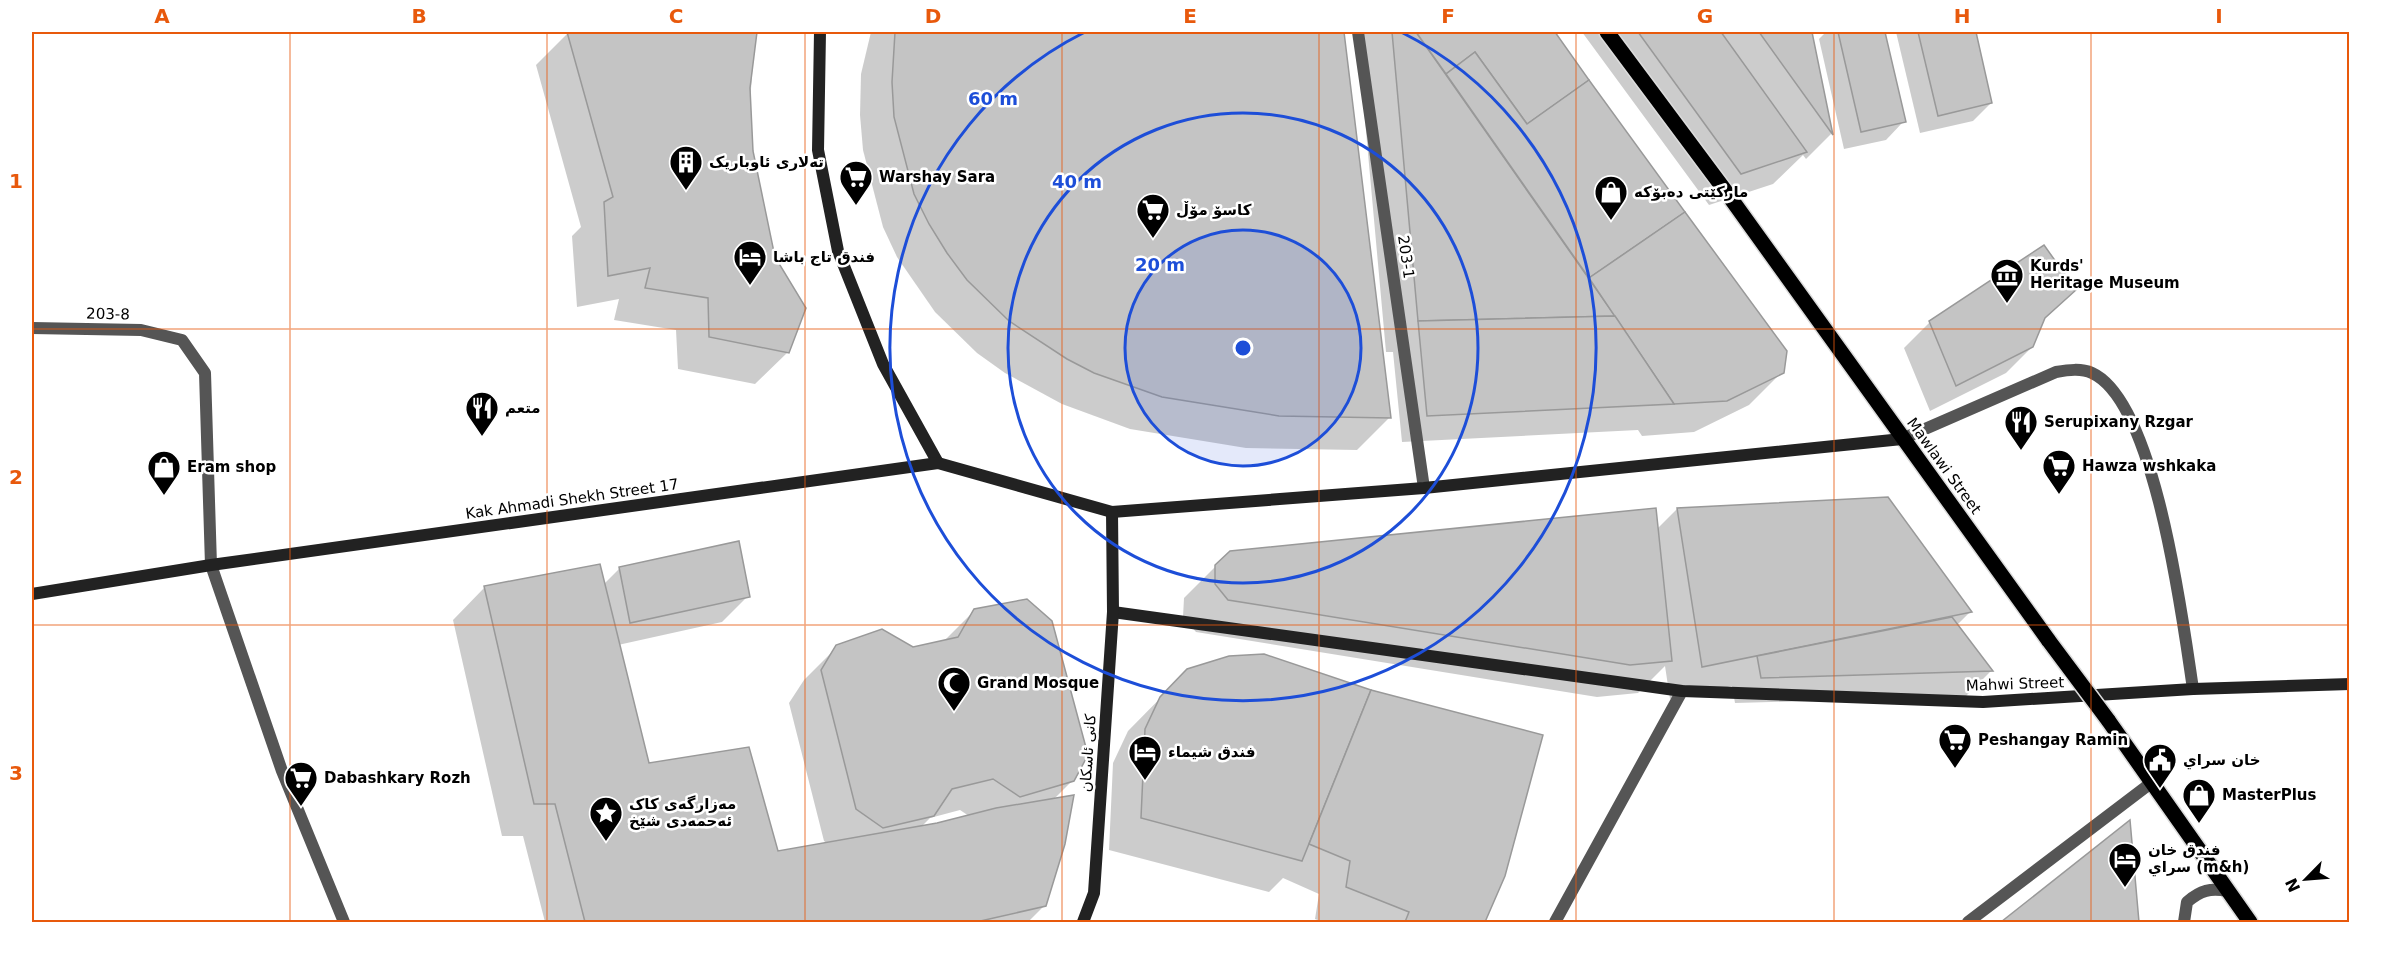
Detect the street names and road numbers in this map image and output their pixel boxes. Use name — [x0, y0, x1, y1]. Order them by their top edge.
street label: 203-1 — [1394, 234, 1418, 280]
street label: 203-8 — [86, 305, 130, 323]
street label: Mawlawi Street — [1903, 414, 1985, 518]
street label: Kak Ahmadi Shekh Street 17 — [464, 475, 680, 523]
street label: Mahwi Street — [1965, 673, 2065, 695]
street label: کانی ئاسکان — [1076, 712, 1100, 793]

